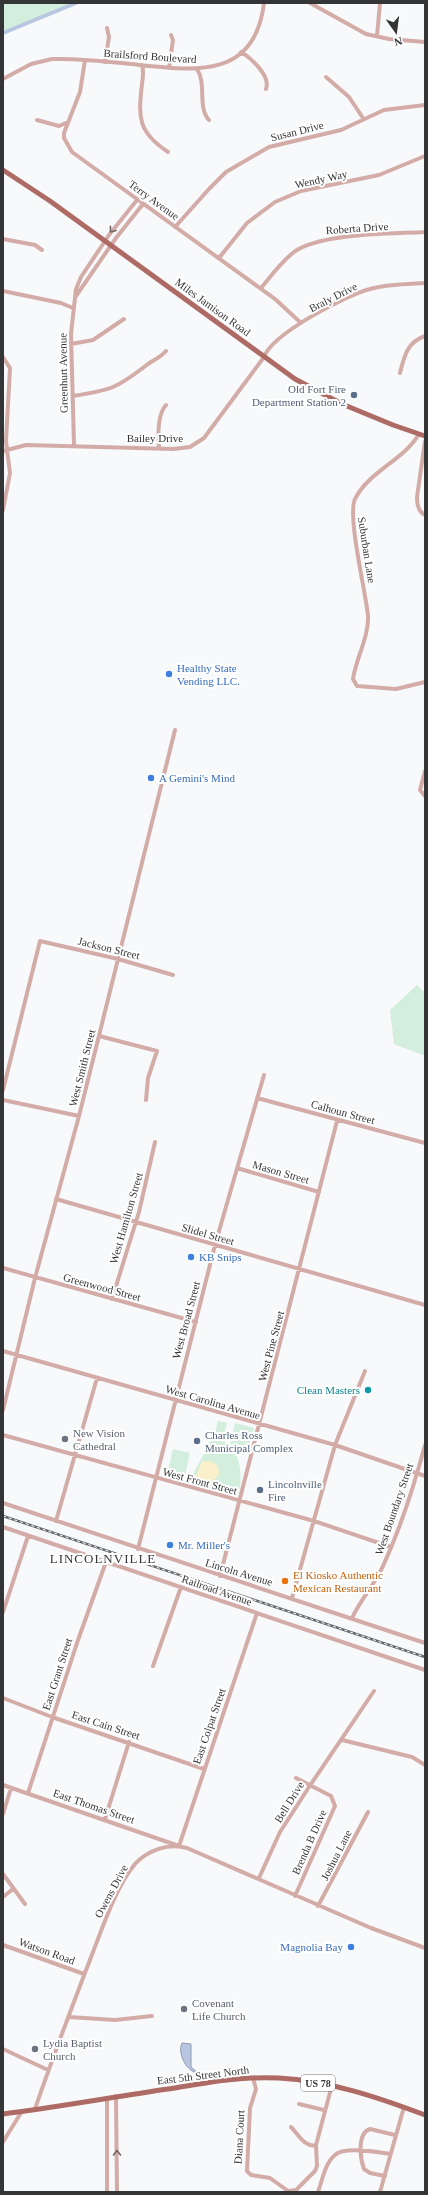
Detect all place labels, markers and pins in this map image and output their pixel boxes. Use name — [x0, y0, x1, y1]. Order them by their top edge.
place label: Old Fort Fire Department Station 2 — [252, 383, 346, 408]
marker: Old Fort Fire Department Station 2 — [349, 390, 359, 400]
place label: Healthy State Vending LLC. — [177, 662, 240, 687]
marker: Healthy State Vending LLC. — [164, 669, 174, 679]
place label: A Gemini's Mind — [159, 772, 235, 784]
marker: A Gemini's Mind — [146, 773, 156, 783]
place label: KB Snips — [199, 1251, 242, 1263]
marker: KB Snips — [186, 1252, 196, 1262]
place label: Clean Masters — [297, 1384, 360, 1396]
marker: Clean Masters — [363, 1385, 373, 1395]
place label: New Vision Cathedral — [73, 1427, 125, 1452]
place label: Charles Ross Municipal Complex — [205, 1429, 294, 1454]
marker: New Vision Cathedral — [60, 1434, 70, 1444]
marker: Charles Ross Municipal Complex — [192, 1436, 202, 1446]
place label: Lincolnville Fire — [268, 1478, 322, 1503]
marker: Lincolnville Fire — [255, 1485, 265, 1495]
place label: Mr. Miller's — [178, 1539, 230, 1551]
marker: Mr. Miller's — [165, 1540, 175, 1550]
place label: El Kiosko Authentic Mexican Restaurant — [293, 1569, 383, 1594]
marker: El Kiosko Authentic Mexican Restaurant — [280, 1576, 290, 1586]
place label: Magnolia Bay — [280, 1941, 343, 1953]
marker: Magnolia Bay — [346, 1942, 356, 1952]
place label: Covenant Life Church — [192, 1997, 246, 2022]
marker: Covenant Life Church — [179, 2004, 189, 2014]
place label: Lydia Baptist Church — [43, 2037, 102, 2062]
marker: Lydia Baptist Church — [30, 2044, 40, 2054]

